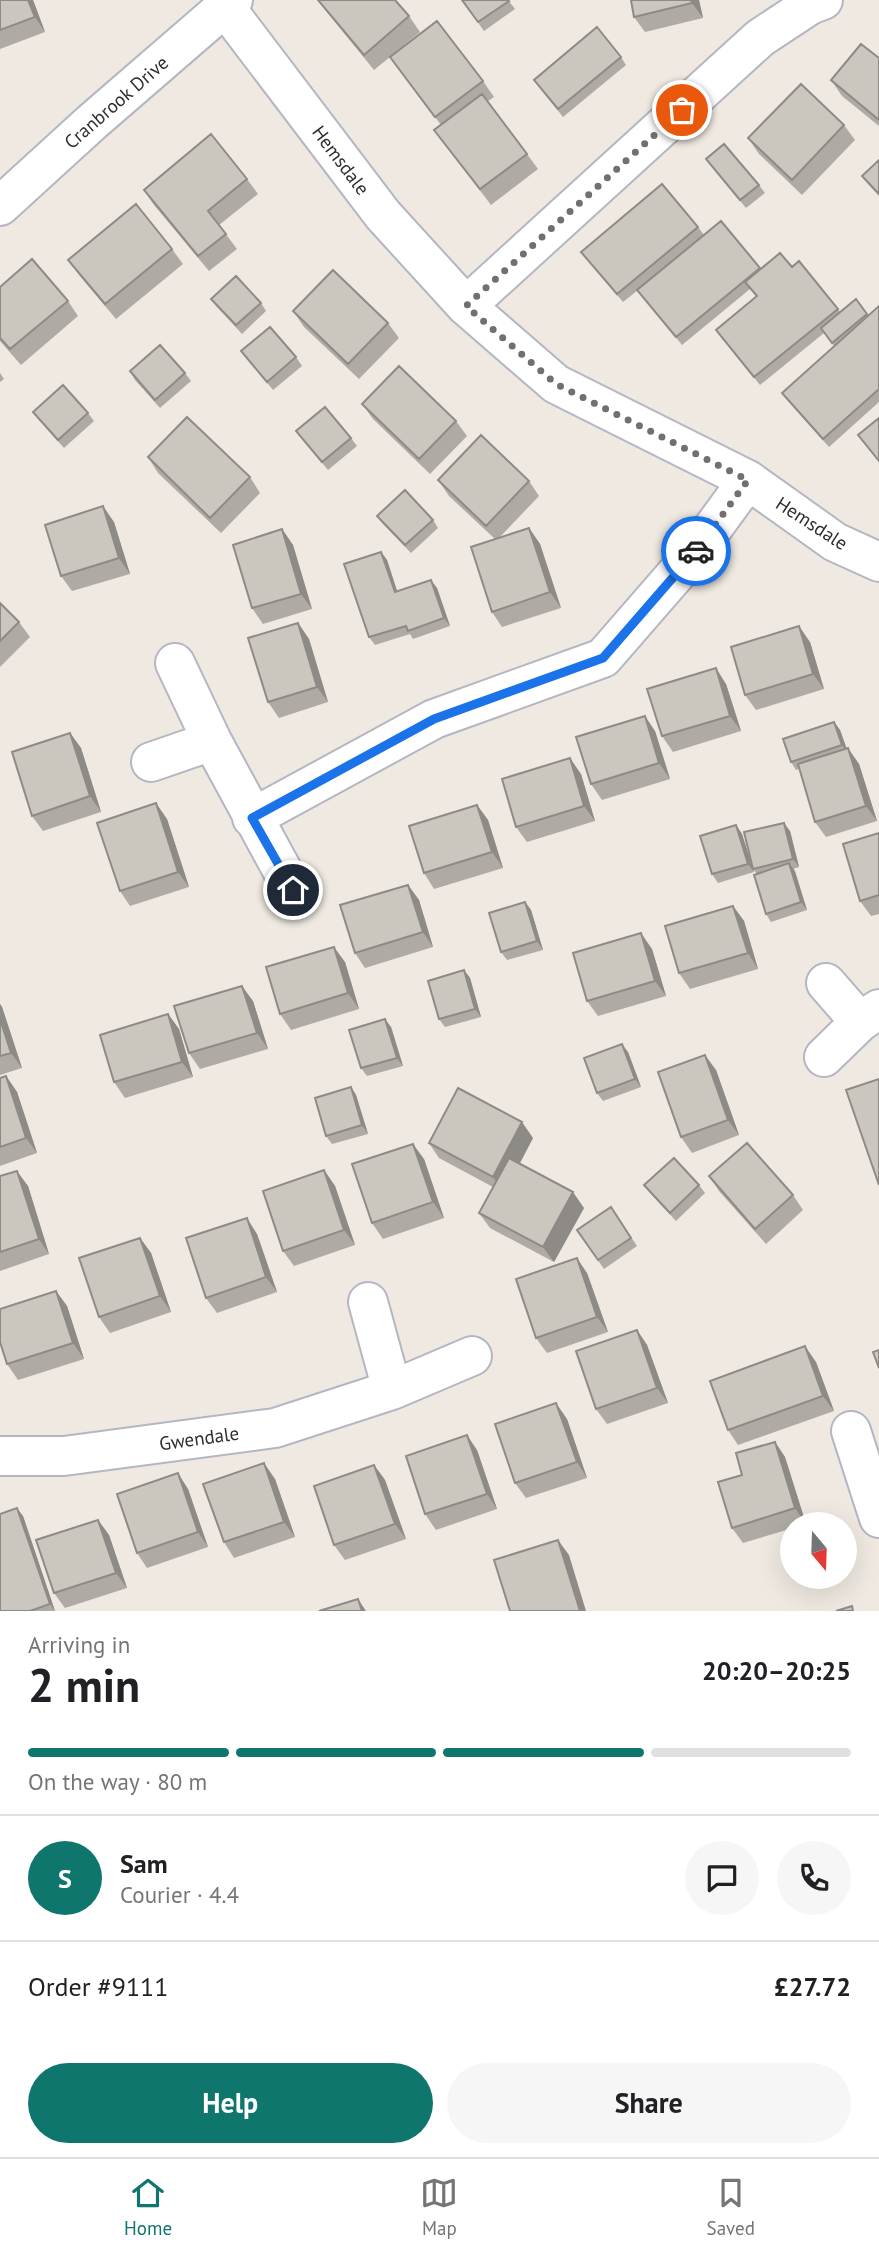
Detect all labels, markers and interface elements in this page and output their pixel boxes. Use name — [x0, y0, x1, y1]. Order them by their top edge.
street label: Cranbrook Drive — [59, 50, 173, 154]
pin — [652, 80, 712, 140]
icon: bag — [663, 91, 701, 129]
street label: Hemsdale — [307, 121, 375, 199]
street label: Hemsdale — [772, 491, 852, 555]
courier — [661, 516, 731, 586]
icon: car — [677, 532, 715, 570]
pin — [263, 860, 323, 920]
icon: home — [274, 871, 312, 909]
street label: Gwendale — [158, 1421, 240, 1455]
north arrow — [780, 1512, 858, 1589]
map controls — [780, 1512, 857, 1589]
text: Arriving in — [28, 1630, 130, 1659]
text: 20:20–20:25 — [702, 1654, 851, 1687]
text: 2 min — [28, 1655, 140, 1715]
text: On the way · 80 m — [28, 1767, 207, 1796]
button: chat — [685, 1841, 759, 1915]
button: phone — [777, 1841, 851, 1915]
text: Sam — [120, 1847, 168, 1880]
text: S — [58, 1862, 72, 1895]
text: Courier · 4.4 — [120, 1880, 239, 1909]
text: Order #9111 — [28, 1970, 168, 2003]
text: £27.72 — [774, 1970, 851, 2003]
button: Help — [28, 2063, 433, 2143]
button: Share — [447, 2063, 851, 2143]
tab: Home — [124, 2174, 172, 2240]
tab: Map — [420, 2174, 458, 2240]
tab: Saved — [707, 2174, 755, 2240]

